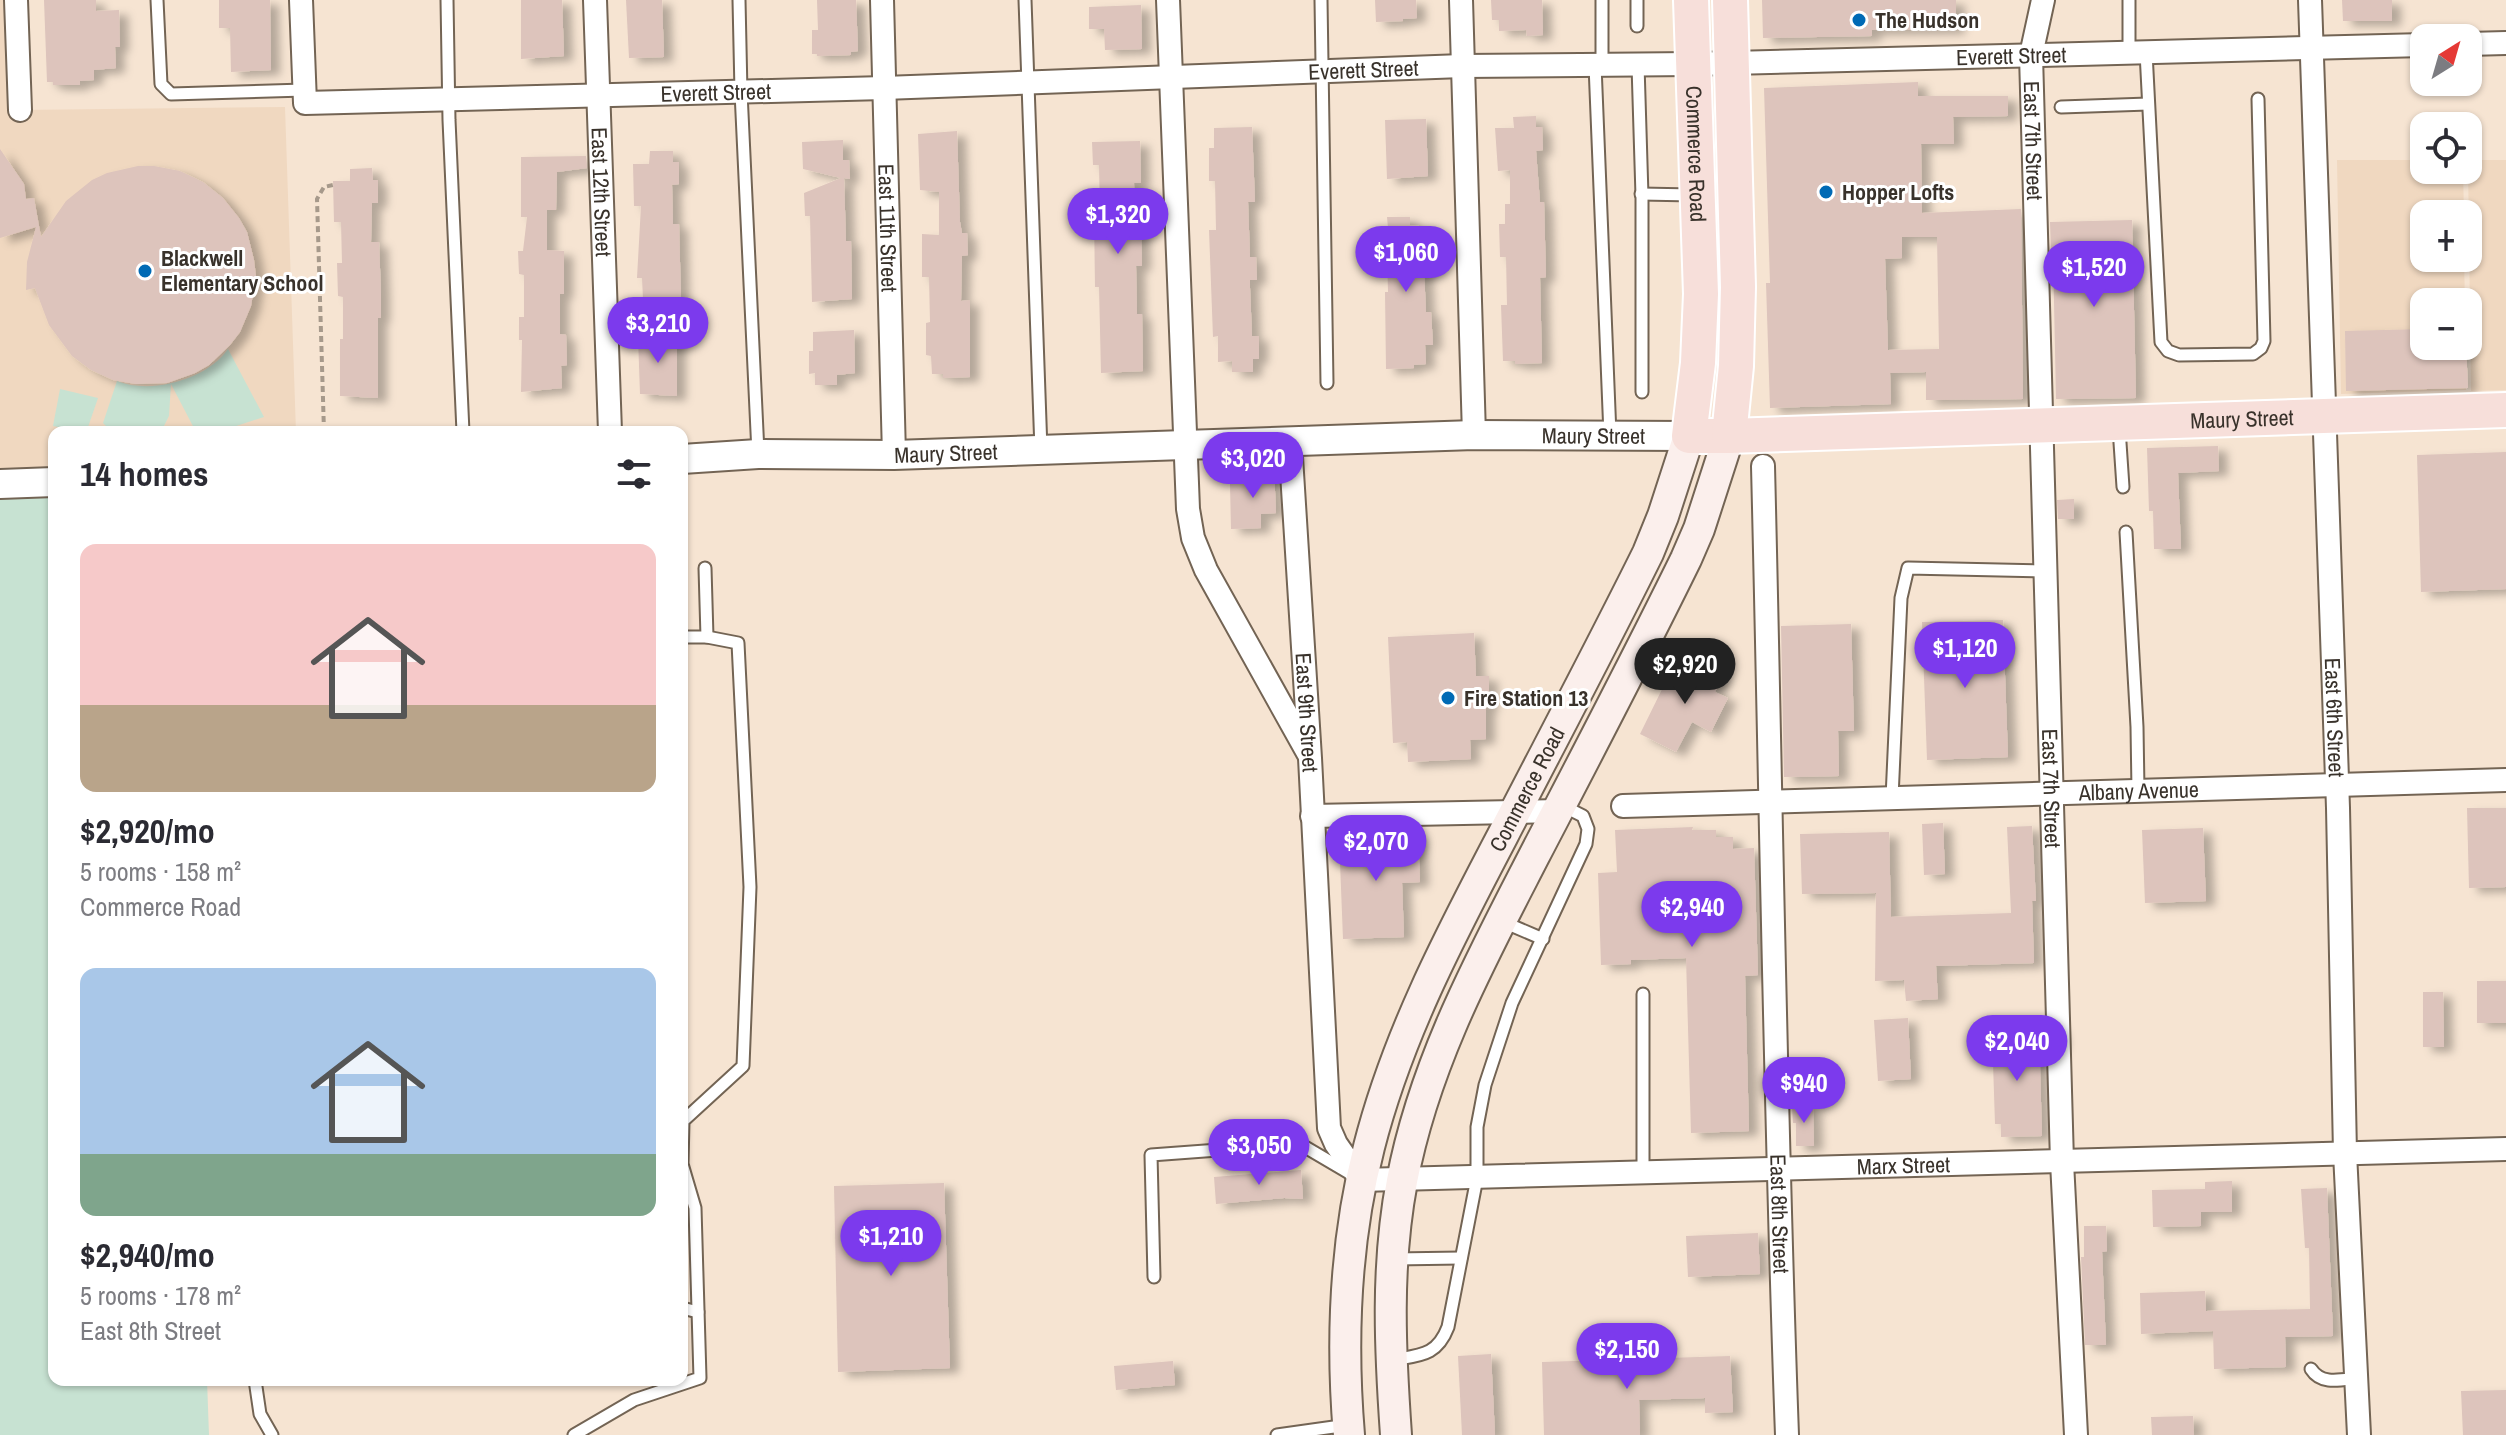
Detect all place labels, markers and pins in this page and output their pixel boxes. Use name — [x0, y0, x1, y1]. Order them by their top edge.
place label: The Hudson — [1875, 5, 1979, 35]
marker: The Hudson — [1850, 11, 1868, 29]
place label: Hopper Lofts — [1842, 177, 1954, 207]
marker: Hopper Lofts — [1817, 183, 1835, 201]
pin: $1,320 — [1053, 188, 1183, 256]
pin: $1,060 — [1341, 226, 1471, 294]
pin: $1,520 — [2029, 241, 2159, 309]
place label: Blackwell Elementary School — [161, 243, 323, 298]
marker: Blackwell Elementary School — [136, 262, 154, 280]
pin: $3,210 — [593, 297, 723, 365]
pin: $3,020 — [1188, 432, 1318, 500]
pin: $1,120 — [1900, 622, 2030, 690]
pin: $2,920 — [1620, 638, 1750, 706]
place label: Fire Station 13 — [1464, 683, 1588, 713]
marker: Fire Station 13 — [1439, 689, 1457, 707]
pin: $2,070 — [1311, 815, 1441, 883]
pin: $2,940 — [1627, 881, 1757, 949]
pin: $2,040 — [1952, 1015, 2082, 1083]
pin: $940 — [1757, 1057, 1851, 1125]
pin: $3,050 — [1194, 1119, 1324, 1187]
pin: $1,210 — [826, 1210, 956, 1278]
pin: $2,150 — [1562, 1323, 1692, 1391]

